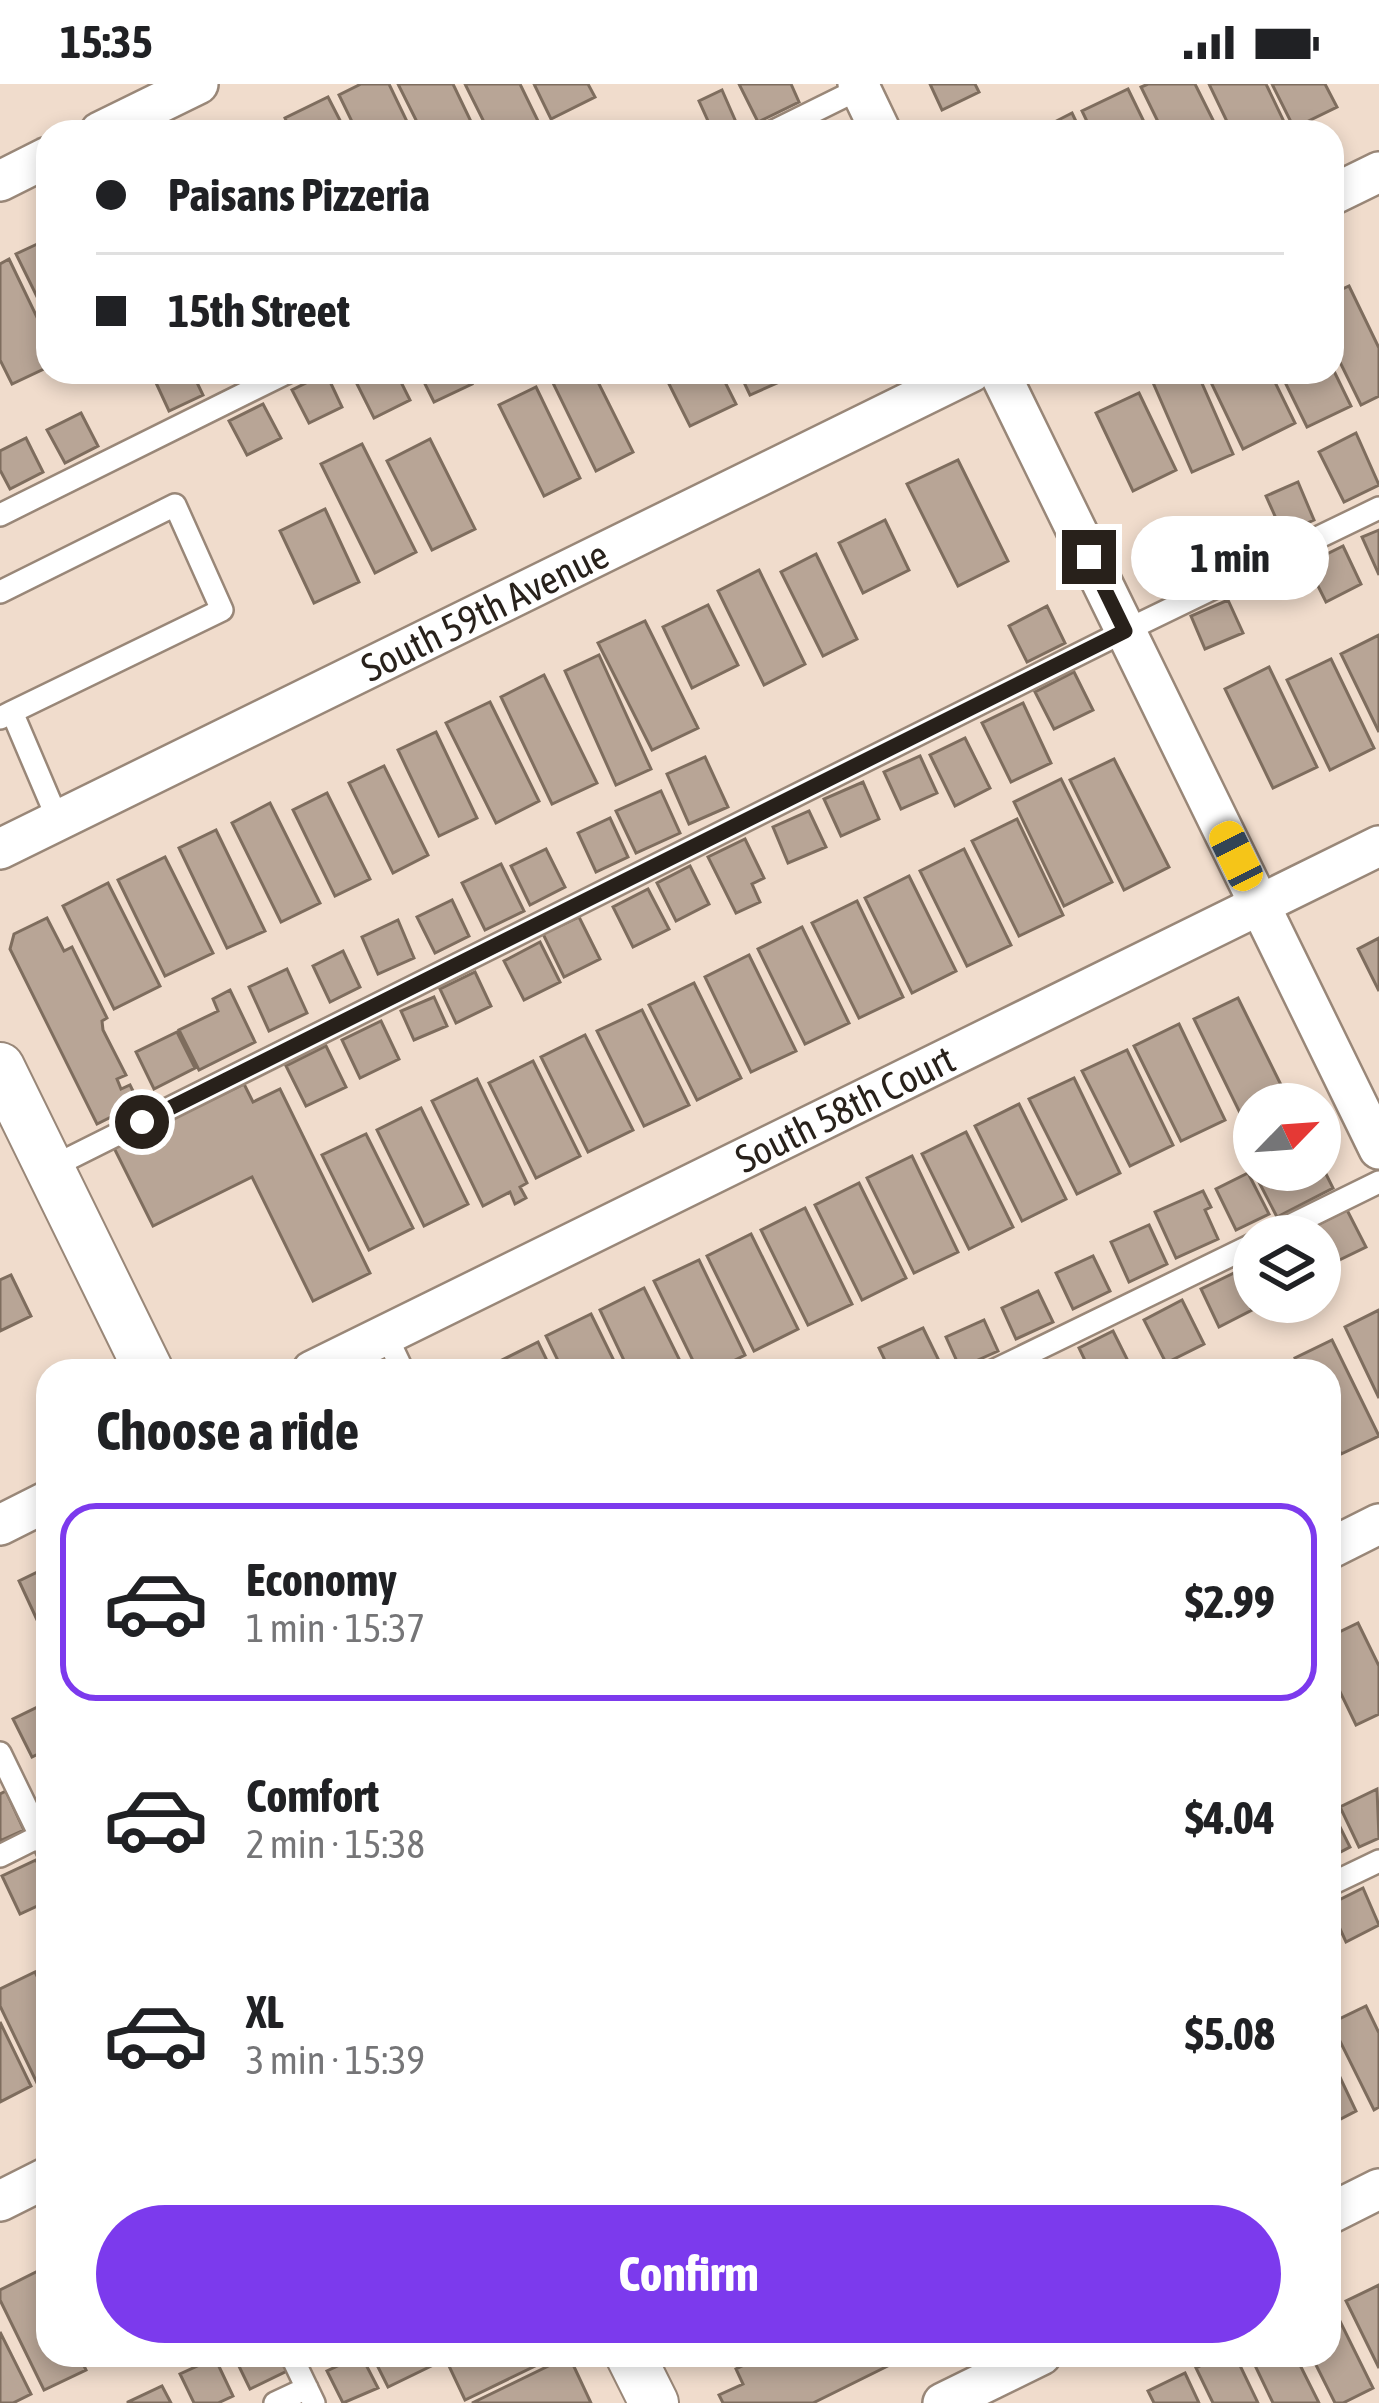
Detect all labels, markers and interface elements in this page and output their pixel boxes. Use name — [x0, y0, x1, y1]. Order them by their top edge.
text: 15:35 — [60, 16, 153, 68]
text: Paisans Pizzeria — [168, 169, 430, 221]
text: 15th Street — [168, 285, 350, 337]
callout: 1 min — [1131, 515, 1329, 599]
route end — [1062, 530, 1116, 584]
street label: South 59th Avenue — [354, 532, 615, 690]
text: 1 min — [1190, 536, 1270, 580]
car — [1204, 816, 1268, 896]
street label: South 58th Court — [728, 1036, 962, 1181]
north arrow — [1233, 1083, 1341, 1191]
map controls — [1233, 1083, 1341, 1323]
route start — [115, 1095, 169, 1149]
button: layers — [1233, 1215, 1341, 1323]
text: Choose a ride — [96, 1400, 359, 1461]
icon: car — [102, 1548, 210, 1656]
text: Economy — [246, 1554, 397, 1606]
text: $2.99 — [1185, 1576, 1275, 1628]
text: 1 min · 15:37 — [246, 1606, 425, 1650]
icon: car — [102, 1764, 210, 1872]
text: Comfort — [246, 1770, 379, 1822]
text: $4.04 — [1185, 1792, 1275, 1844]
text: 2 min · 15:38 — [246, 1822, 425, 1866]
icon: car — [102, 1980, 210, 2088]
text: XL — [246, 1986, 284, 2038]
text: $5.08 — [1185, 2008, 1275, 2060]
text: 3 min · 15:39 — [246, 2038, 425, 2082]
button: Confirm — [96, 2205, 1281, 2343]

